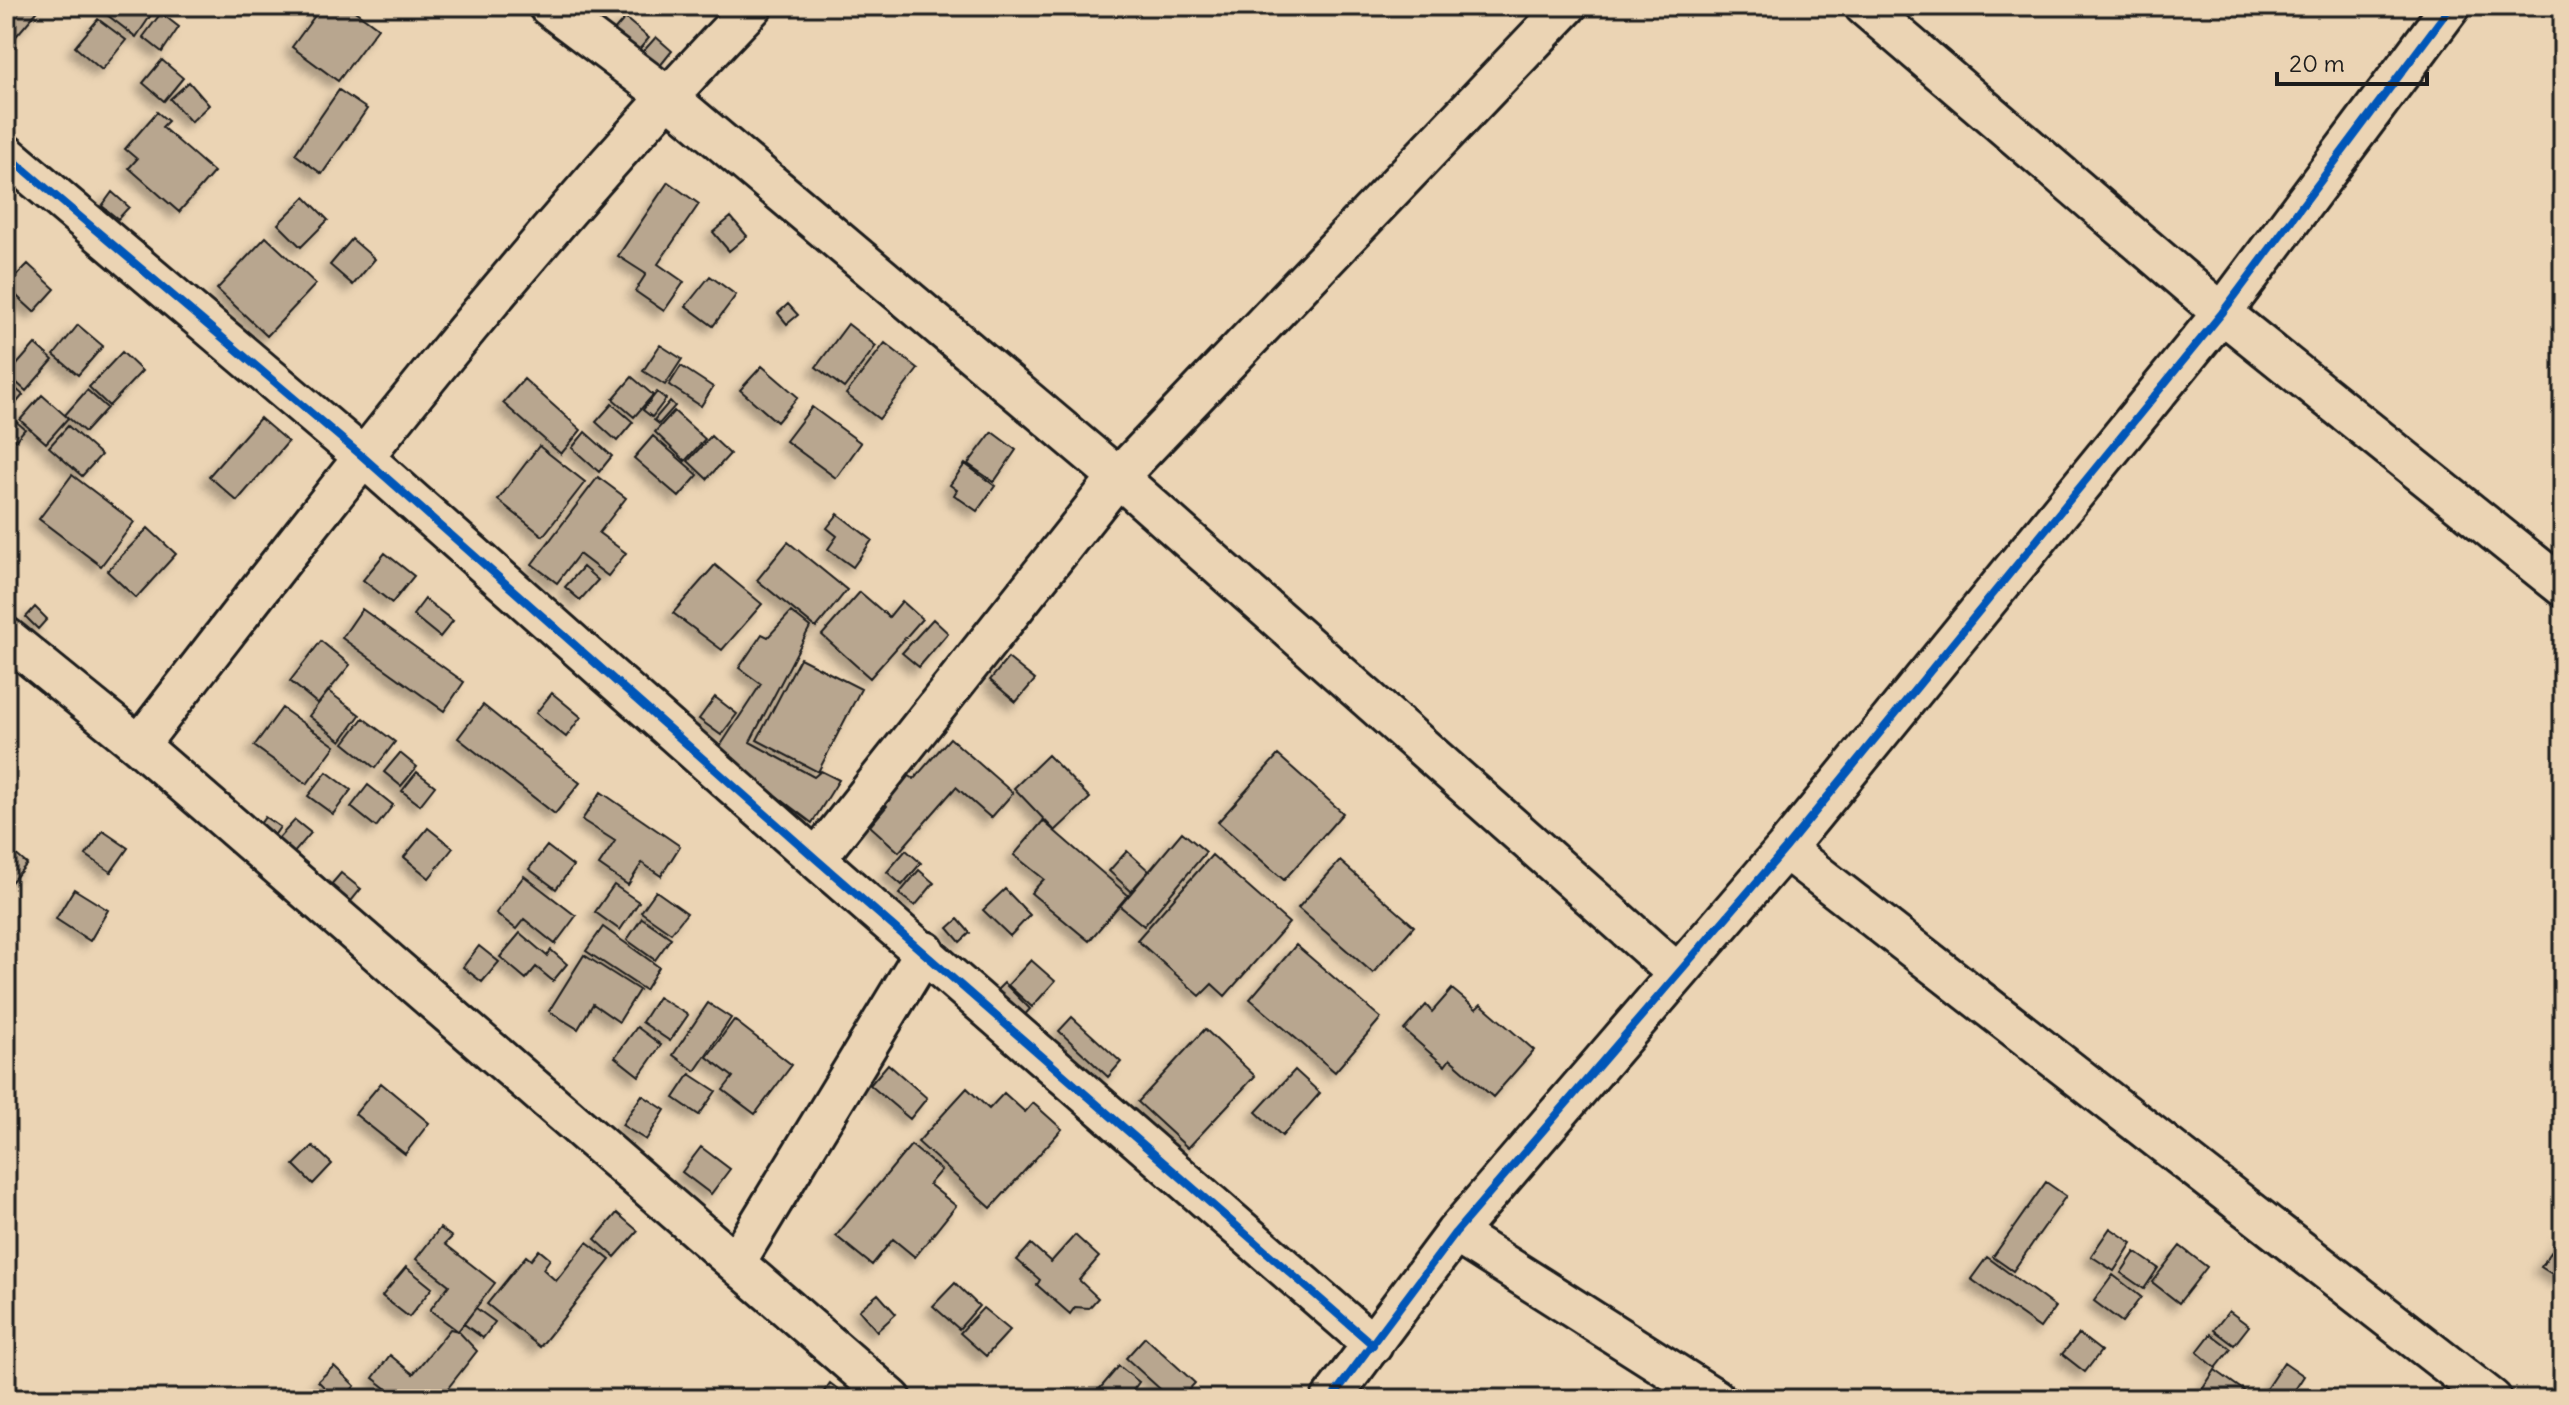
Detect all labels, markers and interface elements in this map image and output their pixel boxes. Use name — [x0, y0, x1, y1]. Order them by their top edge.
scale bar — [2277, 36, 2427, 86]
text: 20 m — [2289, 48, 2345, 78]

